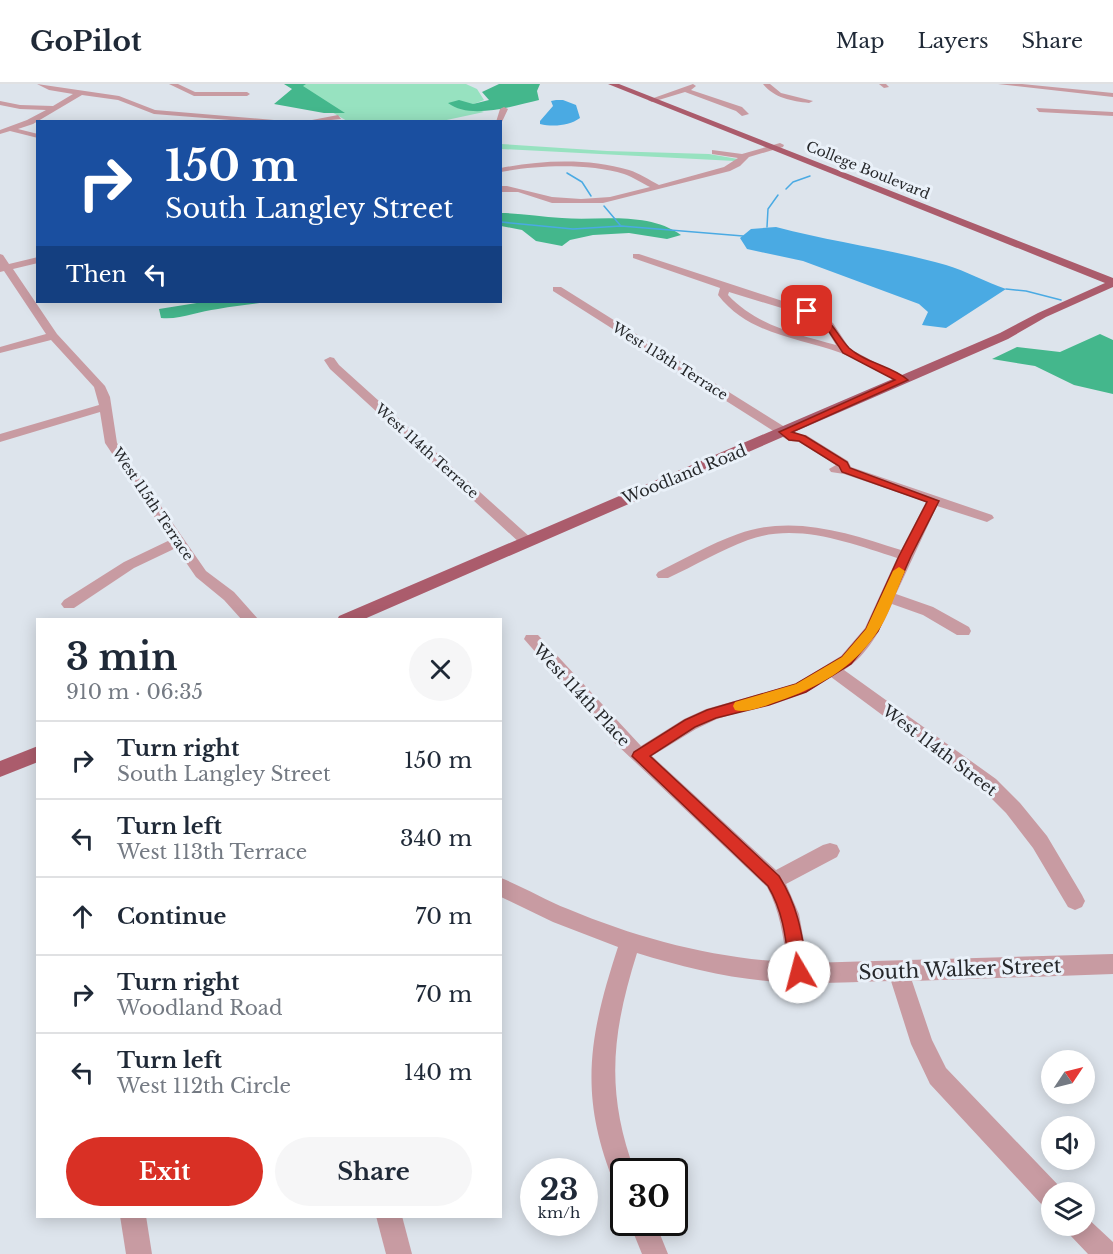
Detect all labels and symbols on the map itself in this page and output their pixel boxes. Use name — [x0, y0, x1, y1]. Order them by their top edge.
street label: College Boulevard — [804, 137, 933, 203]
pin — [781, 285, 832, 336]
street label: West 113th Terrace — [608, 318, 731, 404]
street label: West 114th Terrace — [371, 399, 482, 502]
street label: Woodland Road — [618, 440, 749, 508]
street label: West 115th Terrace — [108, 443, 197, 564]
street label: West 114th Place — [529, 639, 635, 750]
street label: West 114th Street — [878, 700, 1001, 800]
position arrow — [767, 940, 831, 1004]
street label: South Walker Street — [858, 953, 1062, 985]
north arrow — [1041, 1050, 1095, 1104]
speed limit sign: 30 — [610, 1158, 688, 1236]

